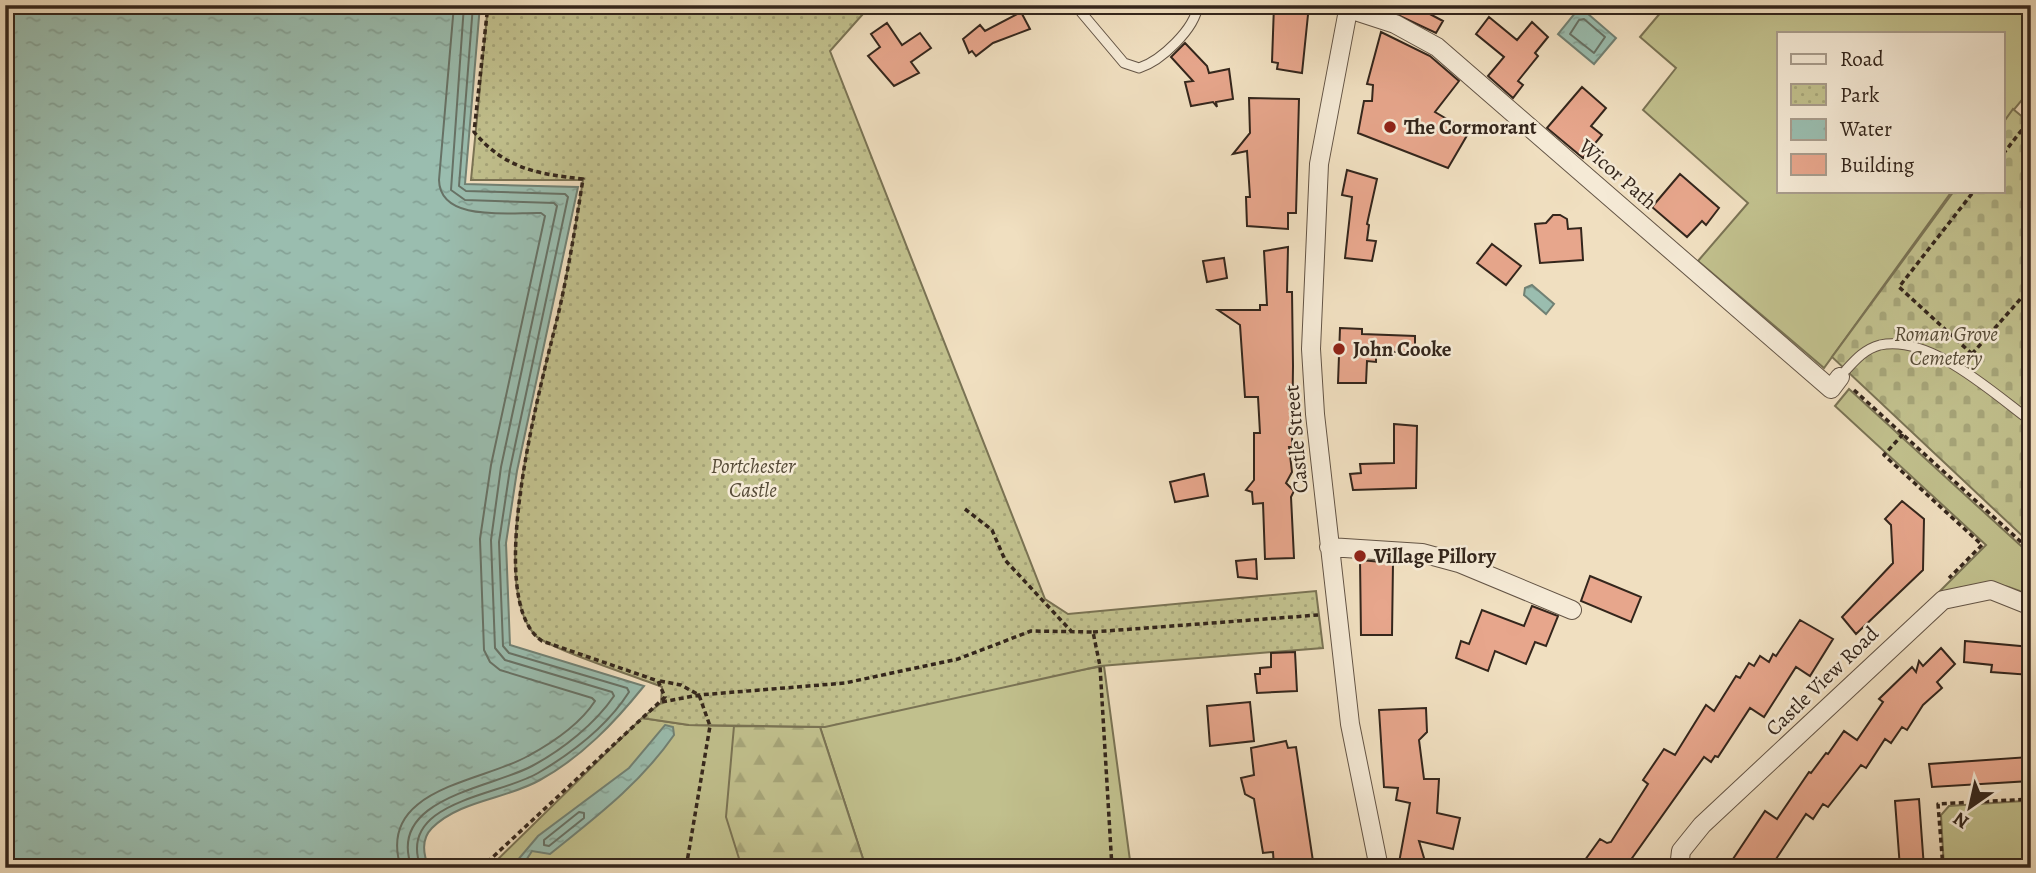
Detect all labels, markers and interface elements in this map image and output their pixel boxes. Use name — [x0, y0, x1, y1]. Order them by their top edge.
legend — [1777, 32, 2004, 192]
text: Road — [1840, 45, 1884, 73]
text: Park — [1840, 81, 1880, 109]
place label: The Cormorant — [1404, 113, 1537, 141]
text: Water — [1839, 115, 1892, 143]
marker: The Cormorant — [1382, 119, 1398, 135]
street label: Wicor Path — [1572, 132, 1663, 216]
text: Building — [1840, 151, 1915, 179]
park label: Roman Grove Cemetery — [1894, 320, 1998, 372]
place label: John Cooke — [1353, 335, 1452, 363]
marker: John Cooke — [1331, 341, 1347, 357]
street label: Castle Street — [1277, 384, 1315, 494]
park label: Portchester Castle — [711, 452, 796, 504]
place label: Village Pillory — [1373, 542, 1497, 570]
marker: Village Pillory — [1352, 548, 1368, 564]
street label: Castle View Road — [1759, 619, 1885, 742]
north arrow — [1934, 772, 2004, 842]
text: N — [1948, 806, 1974, 835]

